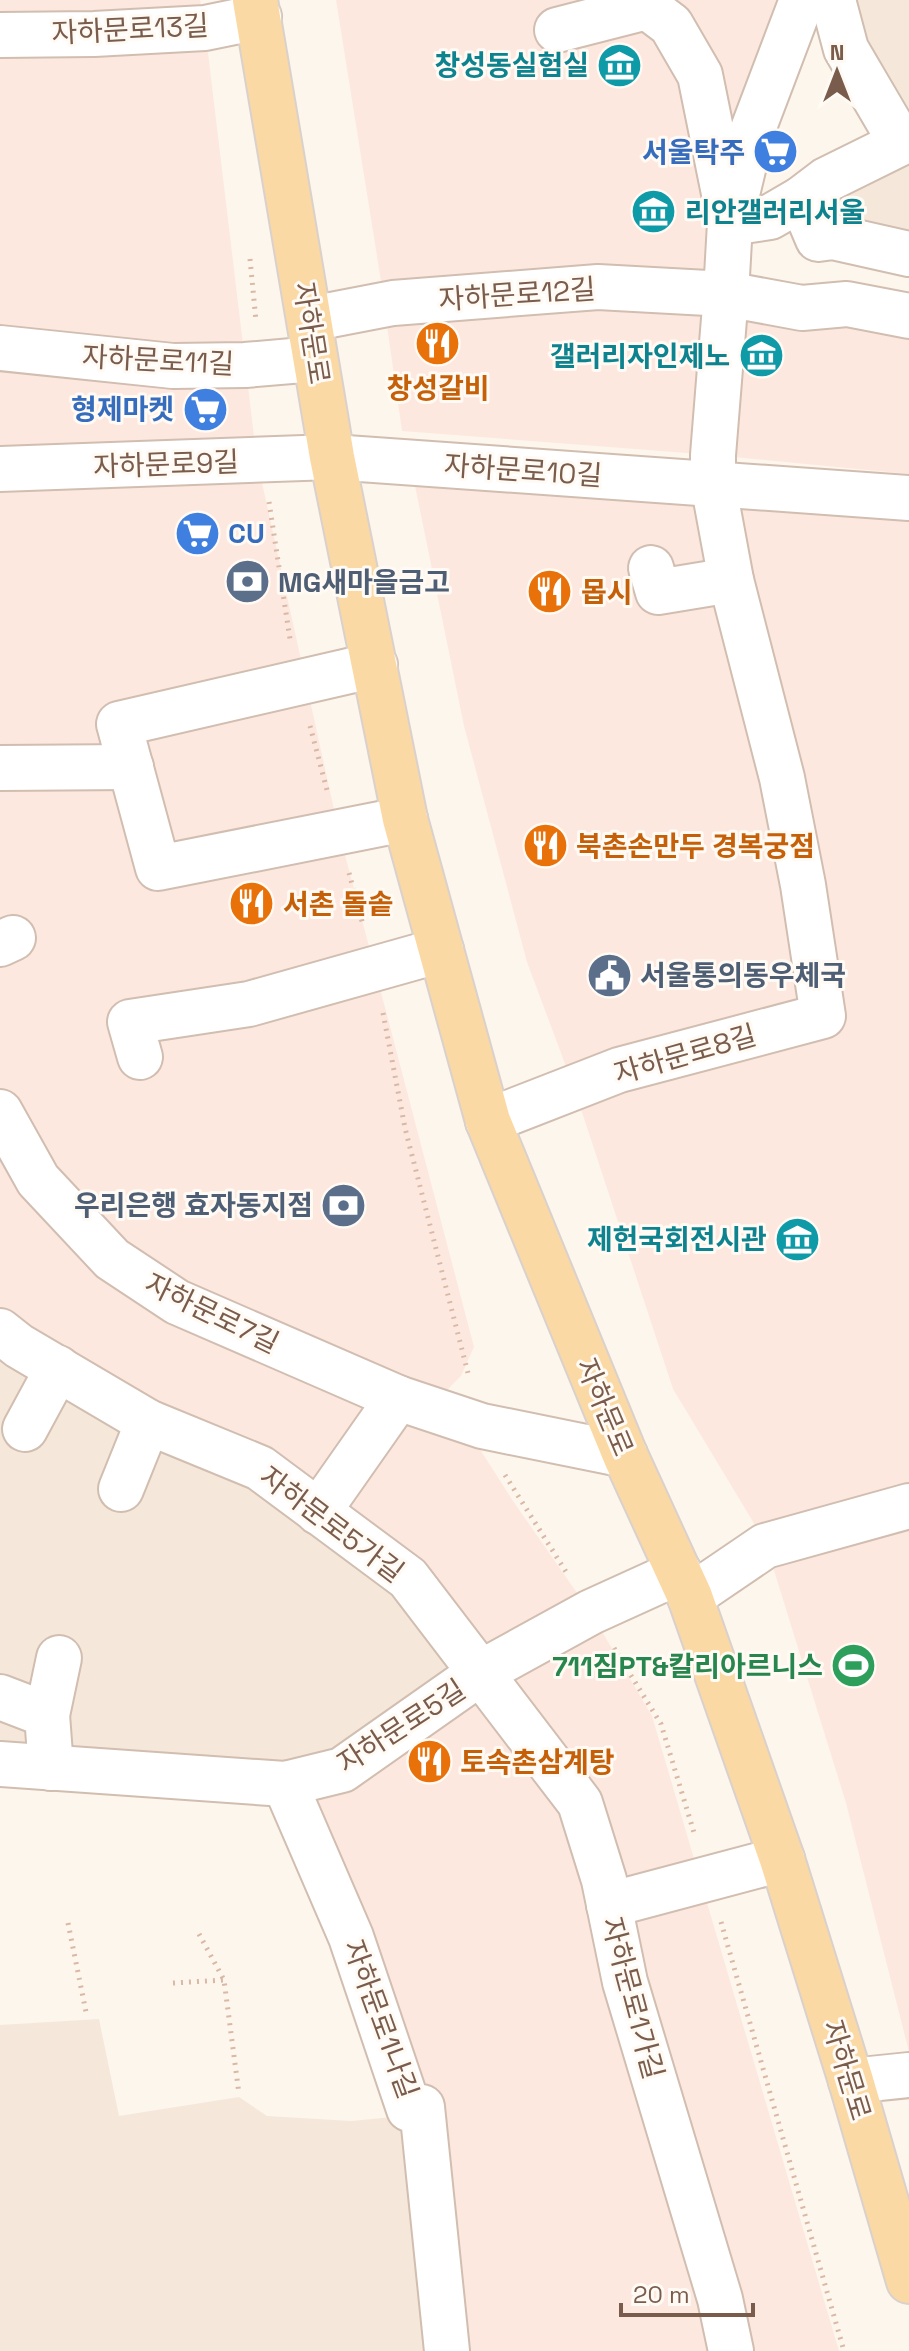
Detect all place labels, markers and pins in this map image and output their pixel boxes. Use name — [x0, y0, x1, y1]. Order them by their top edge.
museum icon: 창성동실험실 — [596, 41, 644, 89]
place label: 창성동실험실 — [434, 47, 589, 83]
supermarket icon: 서울탁주 — [752, 128, 800, 176]
place label: 서울탁주 — [642, 134, 745, 170]
museum icon: 리안갤러리서울 — [630, 188, 678, 236]
place label: 리안갤러리서울 — [685, 194, 865, 230]
restaurant icon: 창성갈비 — [414, 319, 462, 367]
museum icon: 갤러리자인제노 — [737, 332, 785, 380]
place label: 갤러리자인제노 — [550, 338, 730, 374]
place label: 창성갈비 — [386, 370, 490, 406]
supermarket icon: 형제마켓 — [181, 385, 229, 433]
place label: 형제마켓 — [71, 391, 174, 427]
supermarket icon: CU — [173, 509, 221, 557]
place label: CU — [228, 515, 265, 551]
bank icon: MG새마을금고 — [223, 558, 271, 606]
place label: MG새마을금고 — [278, 564, 450, 600]
restaurant icon: 몹시 — [526, 568, 574, 616]
place label: 몹시 — [581, 574, 633, 610]
restaurant icon: 북촌손만두 경복궁점 — [521, 822, 569, 870]
place label: 북촌손만두 경복궁점 — [576, 828, 815, 864]
restaurant icon: 서촌 돌솥 — [228, 880, 276, 928]
place label: 서촌 돌솥 — [283, 886, 393, 922]
public building icon: 서울통의동우체국 — [585, 951, 633, 999]
place label: 서울통의동우체국 — [640, 957, 846, 993]
bank icon: 우리은행 효자동지점 — [320, 1181, 368, 1229]
place label: 우리은행 효자동지점 — [74, 1187, 313, 1223]
museum icon: 제헌국회전시관 — [774, 1215, 822, 1263]
place label: 제헌국회전시관 — [587, 1221, 767, 1257]
sports icon: 711짐PT&칼리아르니스 — [830, 1642, 878, 1690]
place label: 711짐PT&칼리아르니스 — [552, 1648, 823, 1684]
restaurant icon: 토속촌삼계탕 — [405, 1738, 453, 1786]
place label: 토속촌삼계탕 — [460, 1744, 615, 1780]

